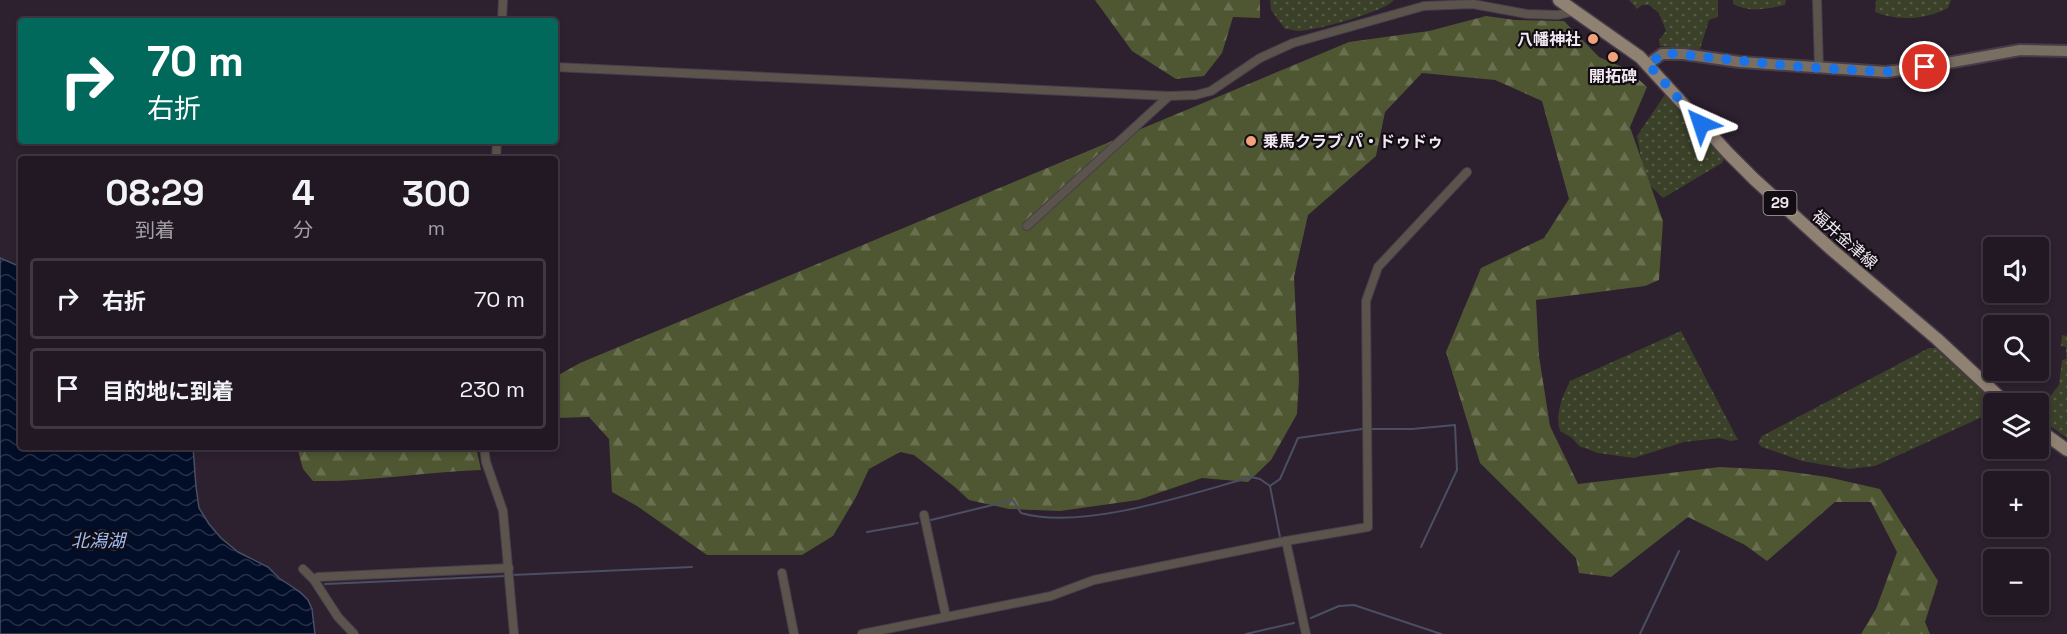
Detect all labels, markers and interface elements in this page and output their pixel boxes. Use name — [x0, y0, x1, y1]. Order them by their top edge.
place label: 八幡神社 — [1517, 29, 1581, 50]
marker: 八幡神社 — [1586, 32, 1600, 46]
text: 70 m — [147, 35, 244, 88]
pin — [1899, 41, 1950, 92]
icon: right — [48, 42, 126, 120]
marker: 開拓碑 — [1606, 50, 1620, 64]
icon: arrive — [1908, 50, 1941, 83]
place label: 開拓碑 — [1589, 66, 1637, 87]
text: 右折 — [147, 91, 201, 126]
position arrow — [1669, 92, 1733, 156]
place label: 乗馬クラブ パ・ドゥドゥ — [1263, 131, 1443, 152]
marker: 乗馬クラブ パ・ドゥドゥ — [1244, 134, 1258, 148]
text: 08:29 — [105, 170, 205, 216]
text: 4 — [292, 170, 315, 216]
text: 300 — [402, 171, 471, 217]
road number: 29 — [1764, 191, 1796, 215]
street label: 福井金津線 — [1808, 205, 1882, 274]
text: m — [428, 215, 445, 241]
text: 到着 — [135, 217, 175, 243]
text: 分 — [293, 217, 313, 243]
map controls — [1983, 237, 2049, 615]
button: sound — [1983, 237, 2049, 303]
icon: right — [51, 282, 84, 315]
text: 70 m — [474, 285, 525, 313]
text: 右折 — [102, 287, 146, 315]
button: search — [1983, 315, 2049, 381]
icon: arrive — [51, 372, 84, 405]
text: 230 m — [460, 375, 525, 403]
text: 目的地に到着 — [102, 377, 234, 405]
button: layers — [1983, 393, 2049, 459]
button: + — [1983, 471, 2049, 537]
water label: 北潟湖 — [71, 529, 128, 552]
button: − — [1983, 549, 2049, 615]

